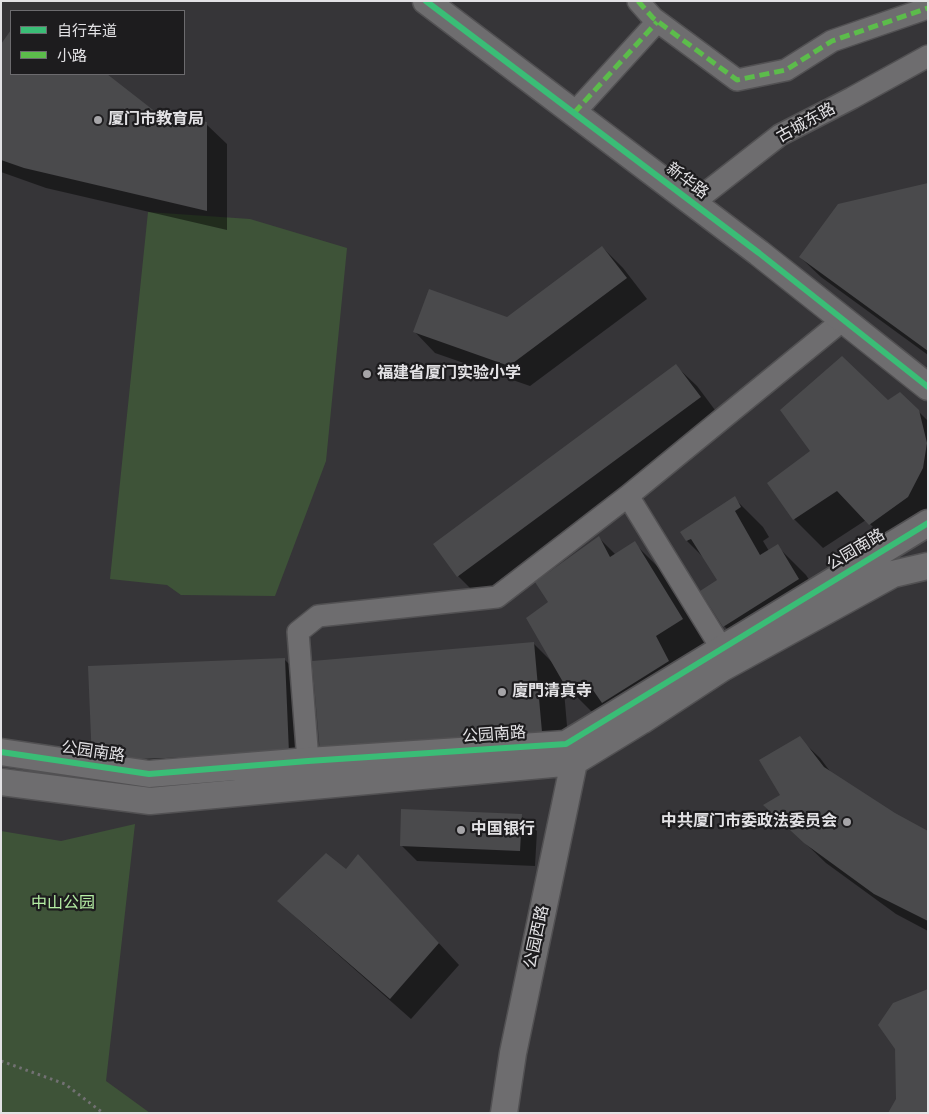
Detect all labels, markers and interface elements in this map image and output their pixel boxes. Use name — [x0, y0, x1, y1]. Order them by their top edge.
legend — [10, 10, 185, 75]
text: 自行车道 — [57, 22, 117, 40]
text: 小路 — [57, 47, 87, 65]
street label: 古城东路 — [773, 99, 839, 147]
place label: 厦门市教育局 — [108, 110, 204, 130]
marker: 厦门市教育局 — [92, 114, 104, 126]
street label: 新华路 — [662, 159, 712, 203]
place label: 福建省厦门实验小学 — [377, 364, 521, 384]
marker: 福建省厦门实验小学 — [361, 368, 373, 380]
street label: 公园南路 — [824, 525, 888, 575]
place label: 廈門清真寺 — [512, 682, 592, 702]
marker: 廈門清真寺 — [496, 686, 508, 698]
street label: 公园南路 — [461, 723, 527, 747]
street label: 公园南路 — [60, 738, 126, 766]
place label: 中共厦门市委政法委员会 — [661, 812, 837, 832]
marker: 中共厦门市委政法委员会 — [841, 816, 853, 828]
place label: 中国银行 — [471, 820, 535, 840]
marker: 中国银行 — [455, 824, 467, 836]
park label: 中山公园 — [31, 894, 95, 914]
street label: 公园西路 — [521, 904, 553, 970]

